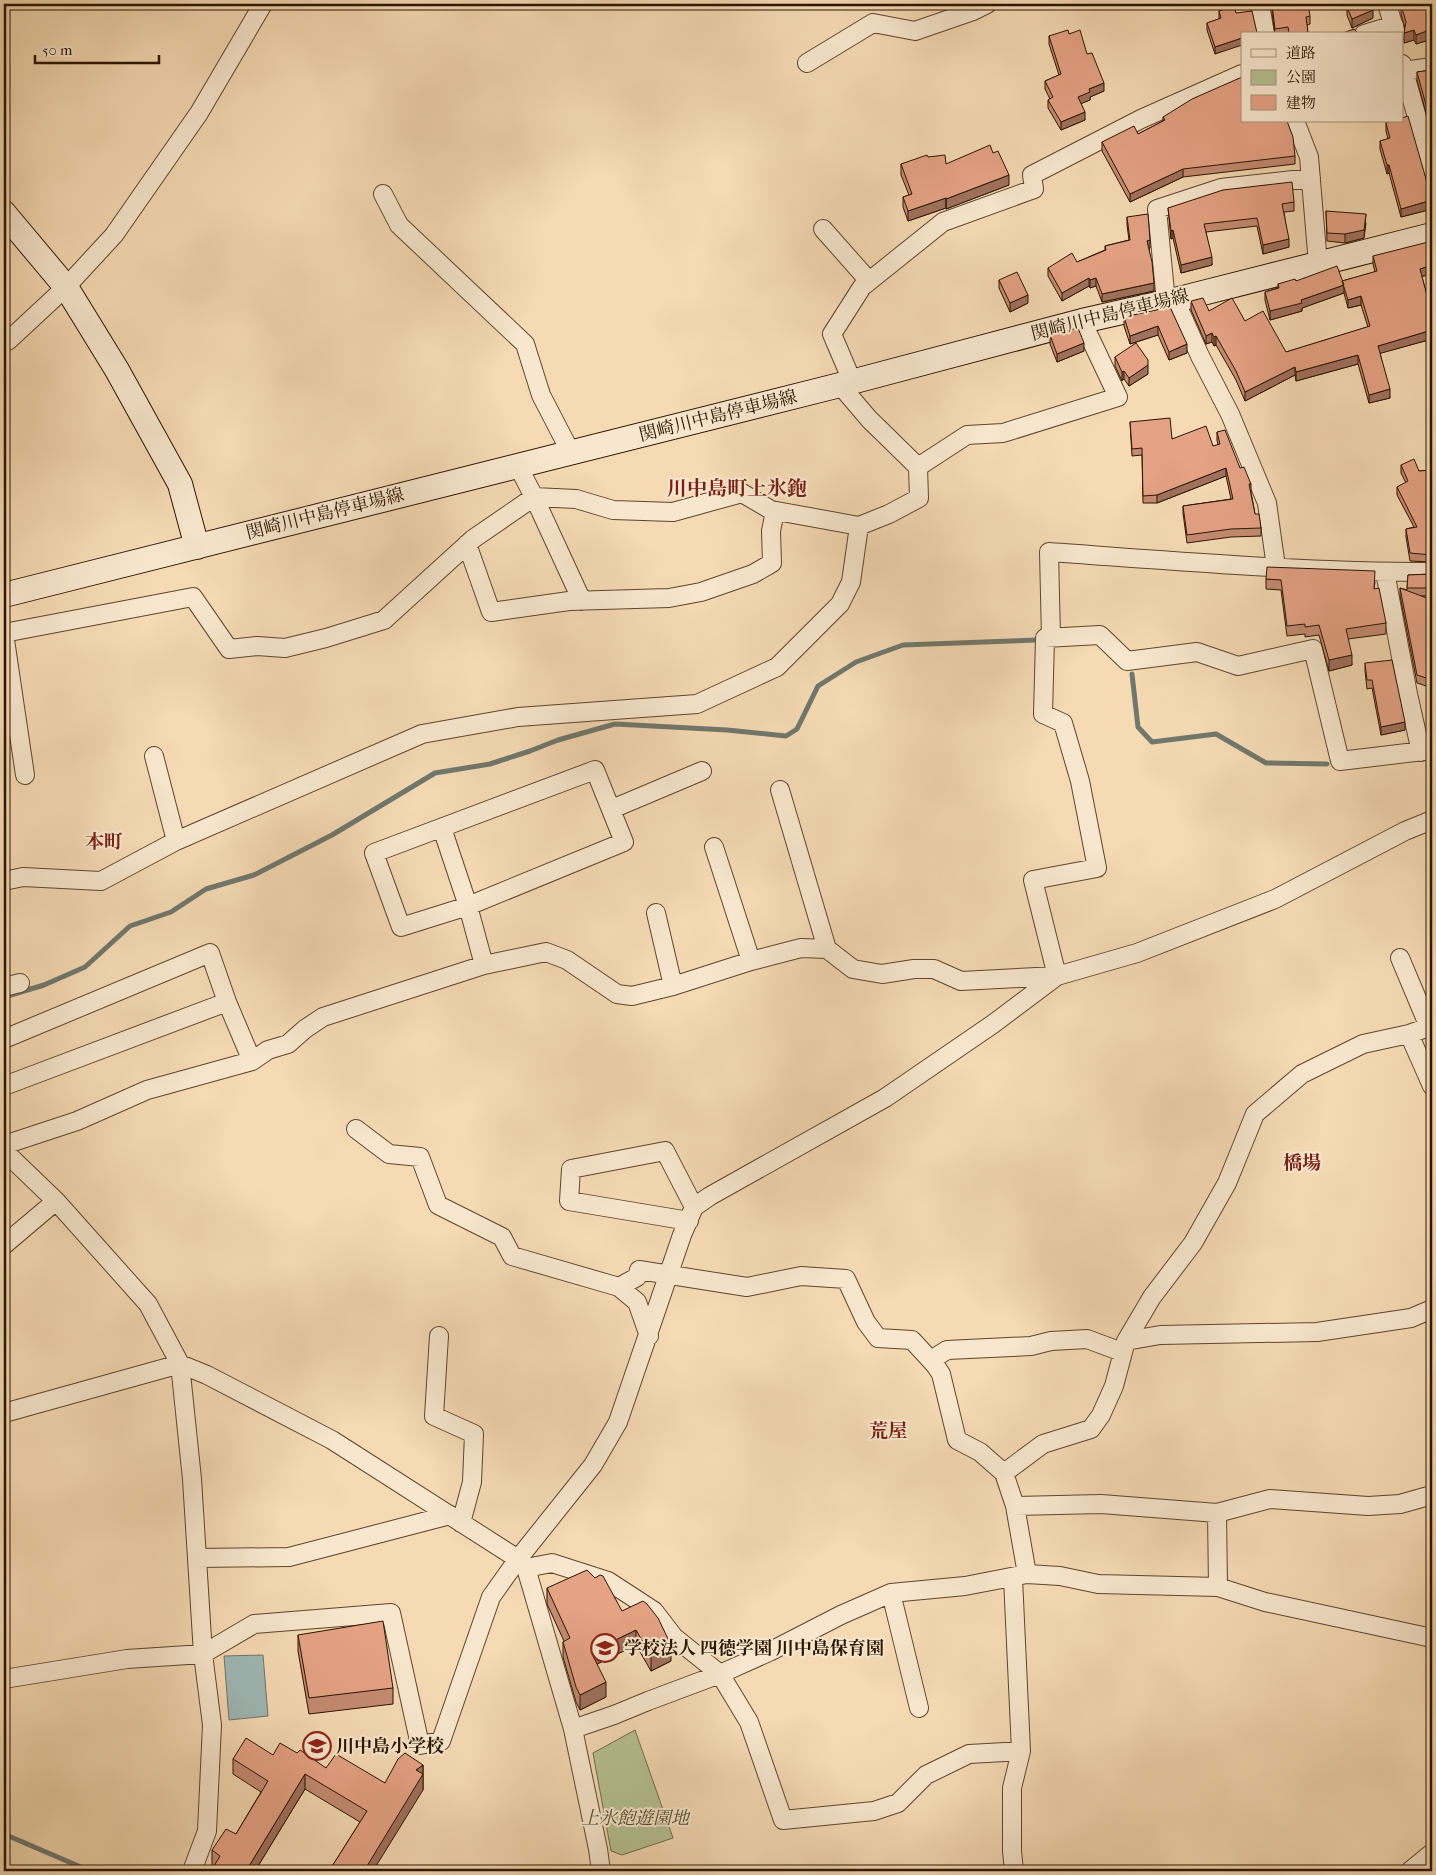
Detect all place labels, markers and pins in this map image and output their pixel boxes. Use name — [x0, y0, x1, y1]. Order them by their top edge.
school or university icon: 学校法人 四徳学園 川中島保育園 — [590, 1633, 620, 1663]
place label: 学校法人 四徳学園 川中島保育園 — [624, 1638, 884, 1659]
school or university icon: 川中島小学校 — [302, 1731, 332, 1761]
place label: 川中島小学校 — [336, 1736, 444, 1757]

